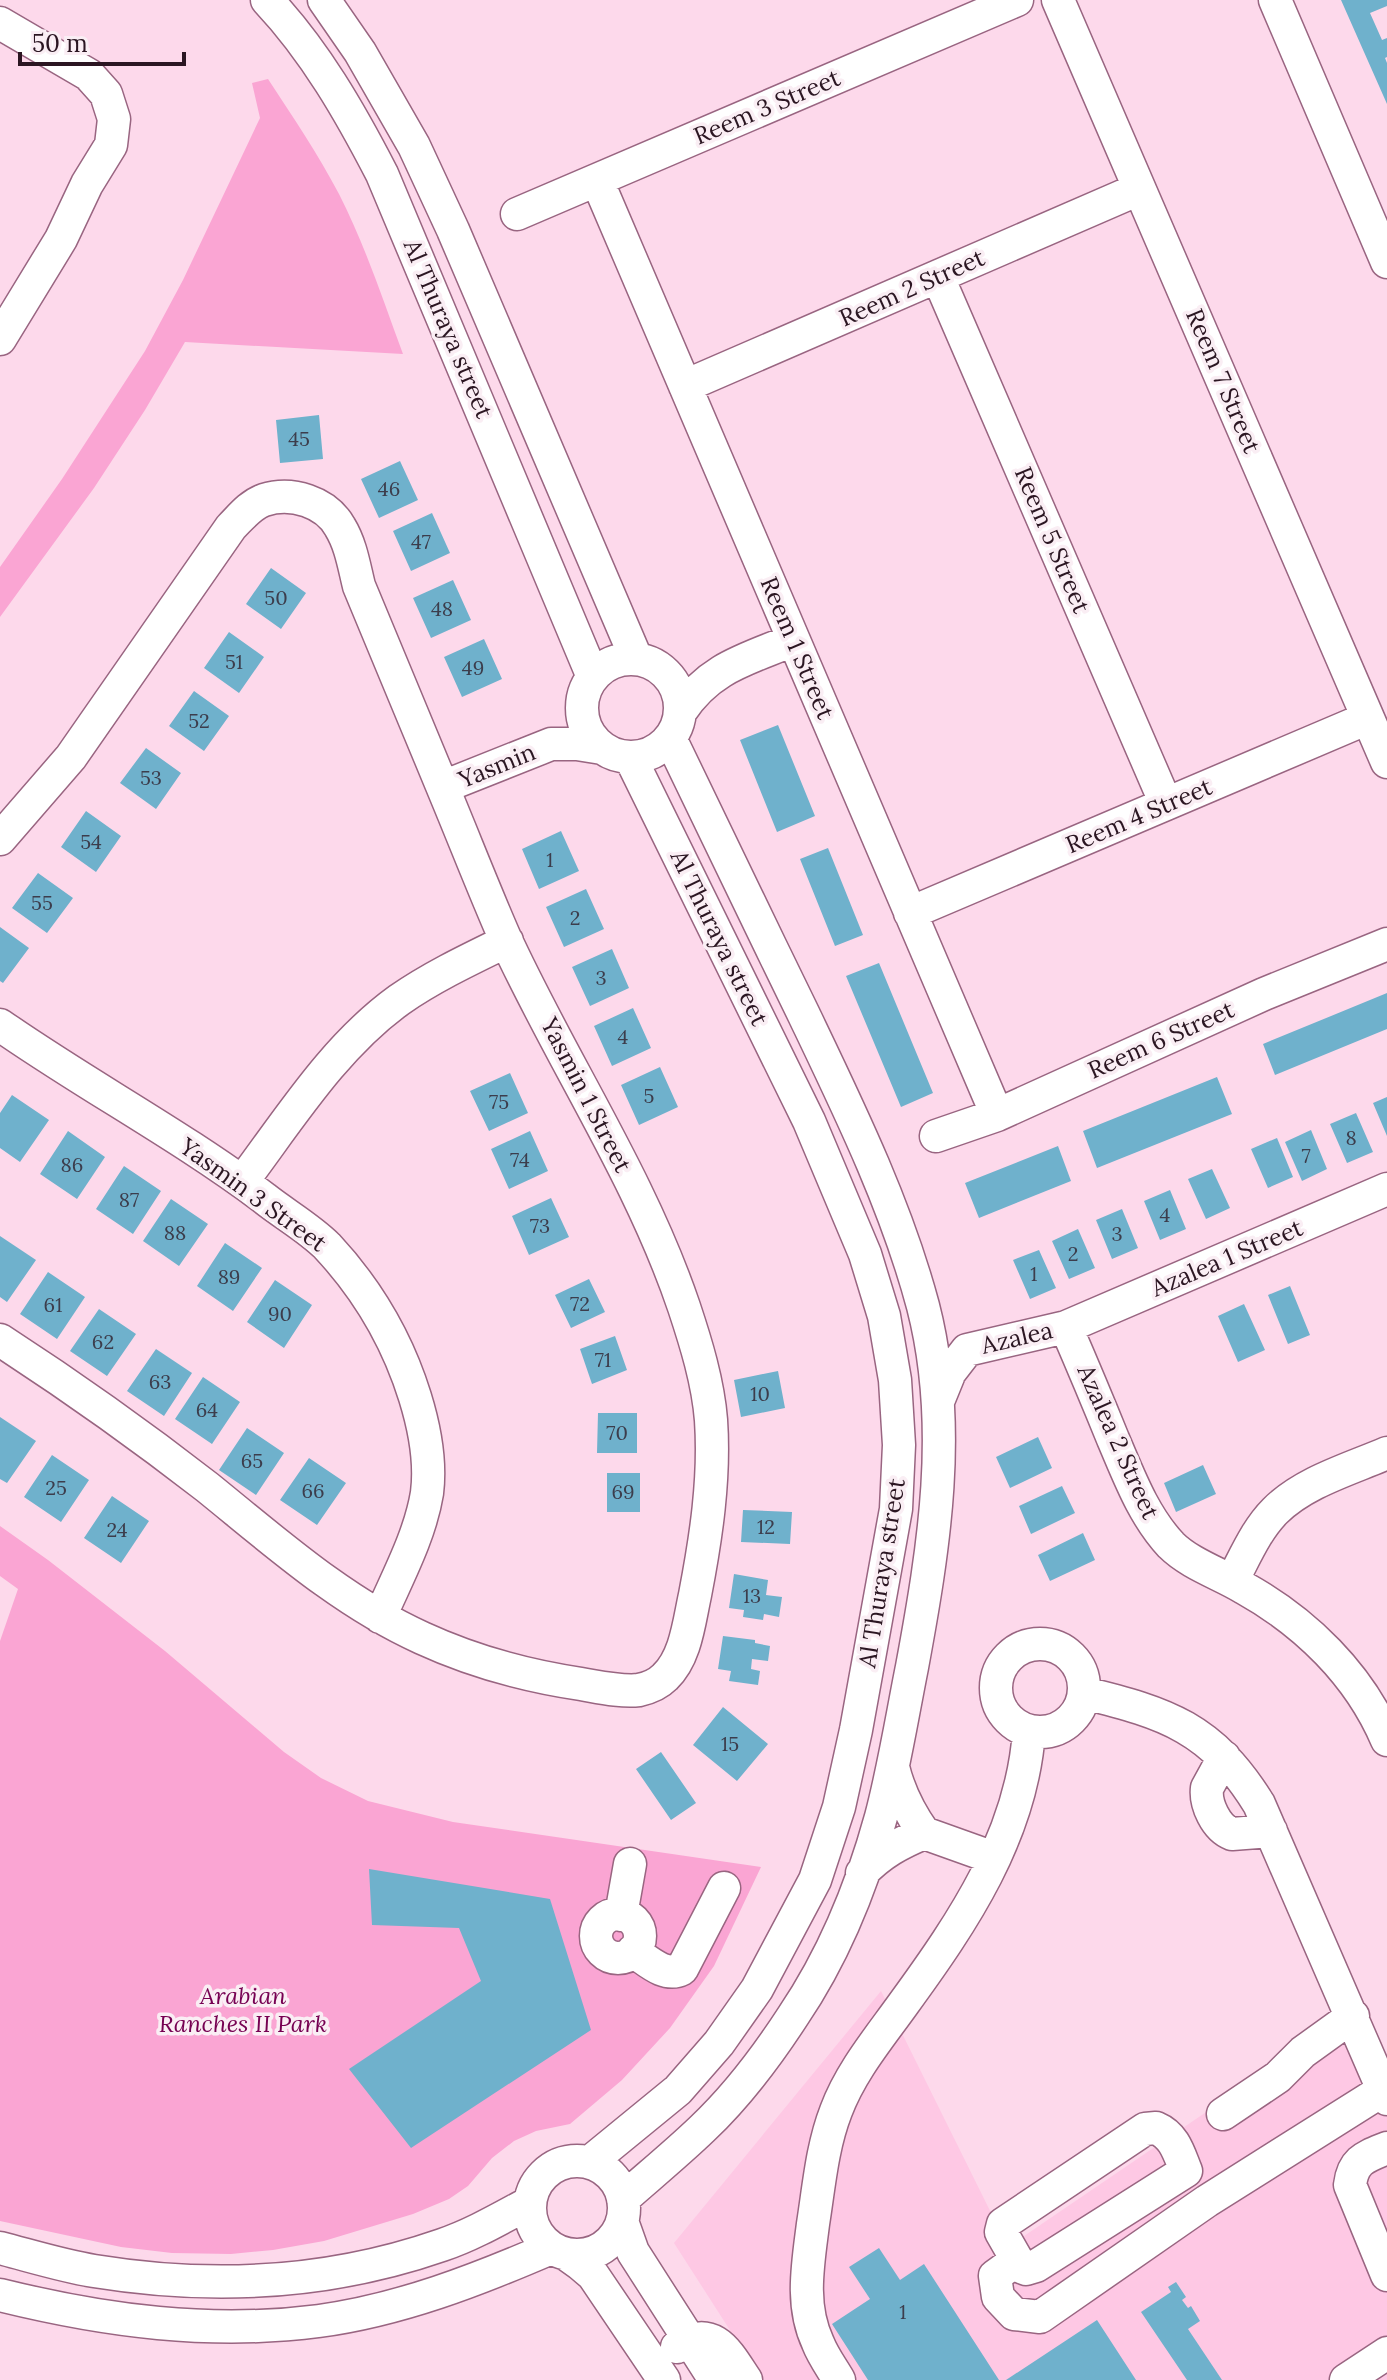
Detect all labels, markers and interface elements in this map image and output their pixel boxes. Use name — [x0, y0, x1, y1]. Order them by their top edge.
scale bar — [20, 16, 184, 66]
text: 50 m — [32, 28, 88, 59]
street label: Reem 3 Street — [689, 61, 845, 151]
street label: Al Thuraya street — [396, 234, 500, 424]
street label: Reem 2 Street — [834, 241, 990, 333]
street label: Reem 7 Street — [1179, 304, 1268, 458]
house number: 45 — [288, 426, 310, 451]
street label: Reem 5 Street — [1008, 462, 1097, 618]
house number: 46 — [378, 476, 400, 501]
house number: 47 — [411, 529, 431, 554]
street label: Reem 1 Street — [754, 572, 842, 724]
house number: 50 — [264, 585, 288, 610]
house number: 48 — [431, 596, 453, 621]
house number: 51 — [225, 649, 243, 674]
house number: 49 — [462, 655, 484, 680]
house number: 52 — [188, 708, 210, 733]
street label: Yasmin — [453, 736, 540, 795]
house number: 53 — [140, 765, 162, 790]
street label: Reem 4 Street — [1061, 771, 1217, 860]
house number: 54 — [80, 829, 102, 854]
street label: Al Thuraya street — [663, 844, 776, 1031]
house number: 1 — [546, 847, 554, 872]
house number: 55 — [31, 890, 53, 915]
house number: 2 — [570, 905, 580, 930]
house number: 3 — [595, 965, 607, 990]
street label: Reem 6 Street — [1083, 993, 1239, 1086]
street label: Yasmin 1 Street — [534, 1011, 639, 1178]
house number: 4 — [618, 1024, 629, 1049]
house number: 5 — [644, 1083, 654, 1108]
house number: 75 — [489, 1089, 509, 1114]
house number: 8 — [1345, 1125, 1357, 1150]
street label: Yasmin 3 Street — [173, 1130, 333, 1259]
house number: 7 — [1301, 1143, 1311, 1168]
house number: 74 — [510, 1147, 530, 1172]
house number: 86 — [61, 1152, 83, 1177]
house number: 87 — [119, 1187, 139, 1212]
house number: 4 — [1160, 1202, 1171, 1227]
street label: Azalea 1 Street — [1145, 1211, 1308, 1304]
house number: 73 — [530, 1213, 550, 1238]
house number: 88 — [164, 1220, 186, 1245]
house number: 3 — [1111, 1221, 1123, 1246]
house number: 2 — [1068, 1241, 1078, 1266]
house number: 1 — [1030, 1261, 1038, 1286]
house number: 89 — [218, 1264, 240, 1289]
house number: 72 — [570, 1291, 590, 1316]
house number: 61 — [44, 1292, 62, 1317]
house number: 90 — [268, 1301, 292, 1326]
street label: Azalea — [977, 1314, 1056, 1361]
house number: 62 — [92, 1329, 114, 1354]
house number: 71 — [595, 1347, 611, 1372]
street label: Azalea 2 Street — [1070, 1359, 1167, 1524]
house number: 63 — [149, 1369, 171, 1394]
house number: 10 — [750, 1381, 770, 1406]
house number: 64 — [196, 1397, 218, 1422]
house number: 70 — [606, 1420, 628, 1445]
house number: 65 — [241, 1448, 263, 1473]
house number: 25 — [45, 1475, 67, 1500]
street label: Al Thuraya street — [851, 1475, 912, 1671]
house number: 66 — [301, 1478, 325, 1503]
house number: 69 — [611, 1479, 635, 1504]
house number: 12 — [757, 1514, 775, 1539]
house number: 24 — [106, 1517, 128, 1542]
house number: 13 — [743, 1583, 761, 1608]
house number: 15 — [721, 1731, 739, 1756]
park label: Arabian Ranches II Park — [159, 1980, 327, 2039]
house number: 1 — [899, 2299, 907, 2324]

